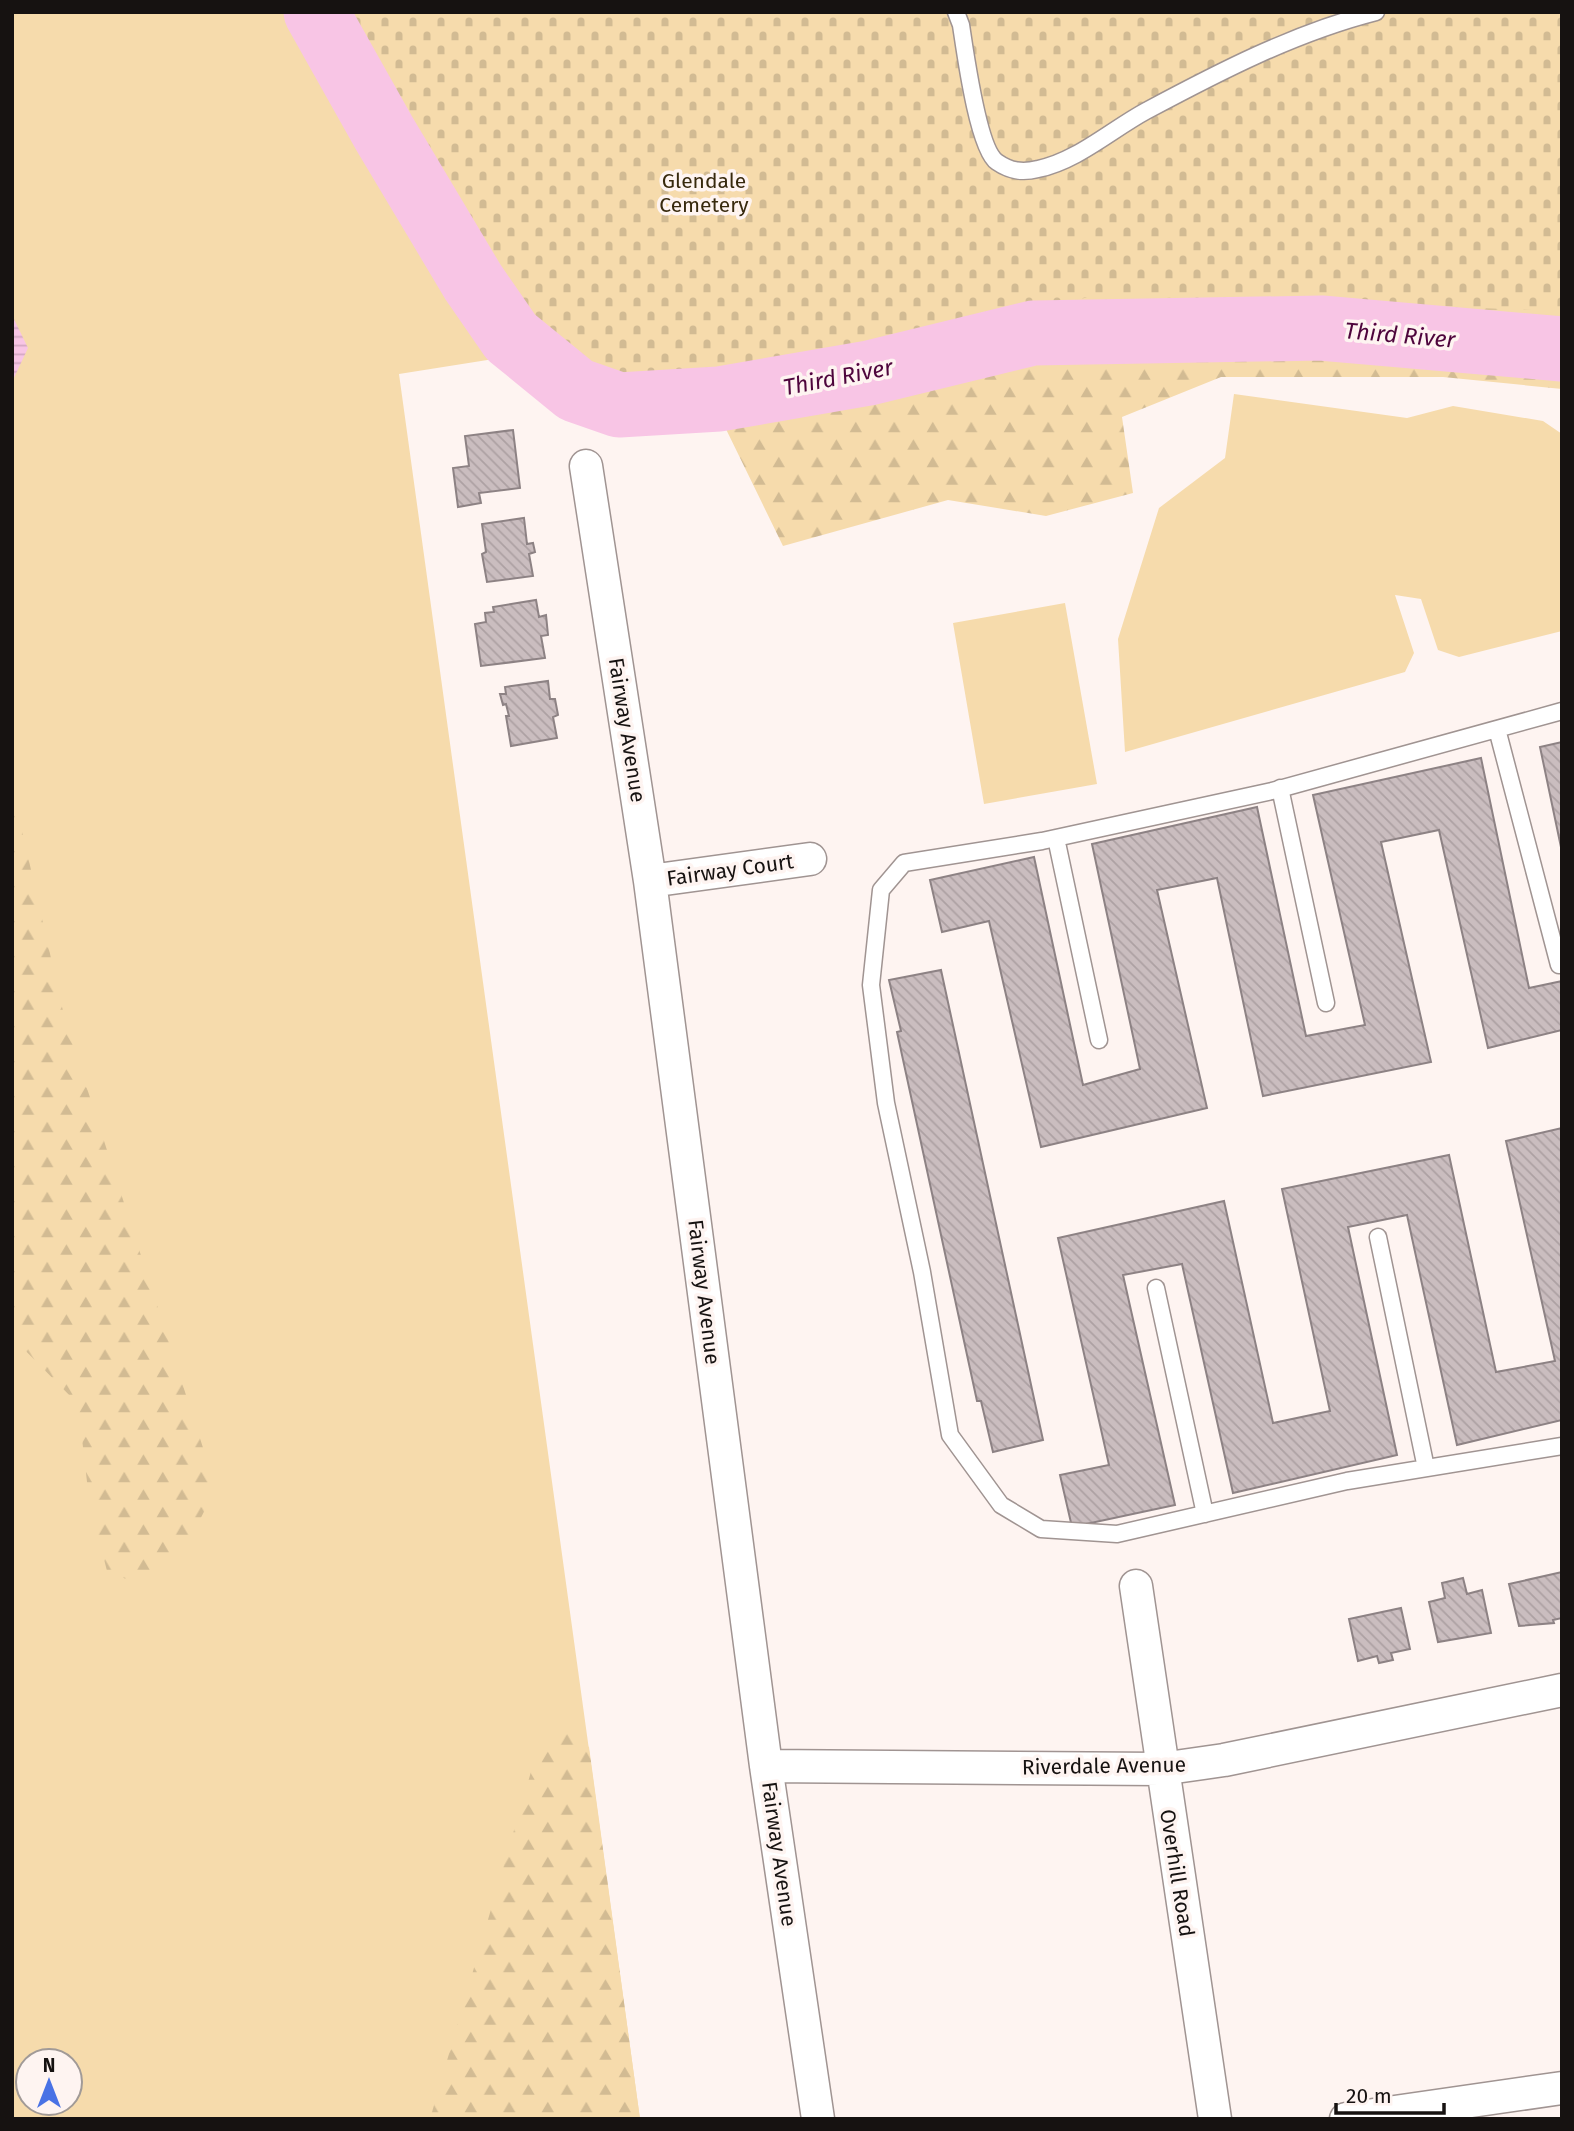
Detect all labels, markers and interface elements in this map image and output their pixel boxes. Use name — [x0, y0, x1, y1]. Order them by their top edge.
park label: Glendale Cemetery — [659, 168, 749, 218]
water label: Third River — [1343, 316, 1458, 354]
water label: Third River — [781, 352, 896, 401]
street label: Fairway Avenue — [603, 656, 651, 804]
street label: Fairway Court — [665, 848, 796, 892]
street label: Fairway Avenue — [682, 1218, 726, 1366]
street label: Riverdale Avenue — [1022, 1752, 1186, 1780]
street label: Fairway Avenue — [756, 1780, 802, 1928]
street label: Overhill Road — [1154, 1807, 1200, 1939]
north arrow — [14, 2047, 84, 2117]
text: N — [43, 2054, 55, 2077]
scale bar — [1336, 2072, 1444, 2116]
text: 20 m — [1346, 2083, 1392, 2109]

